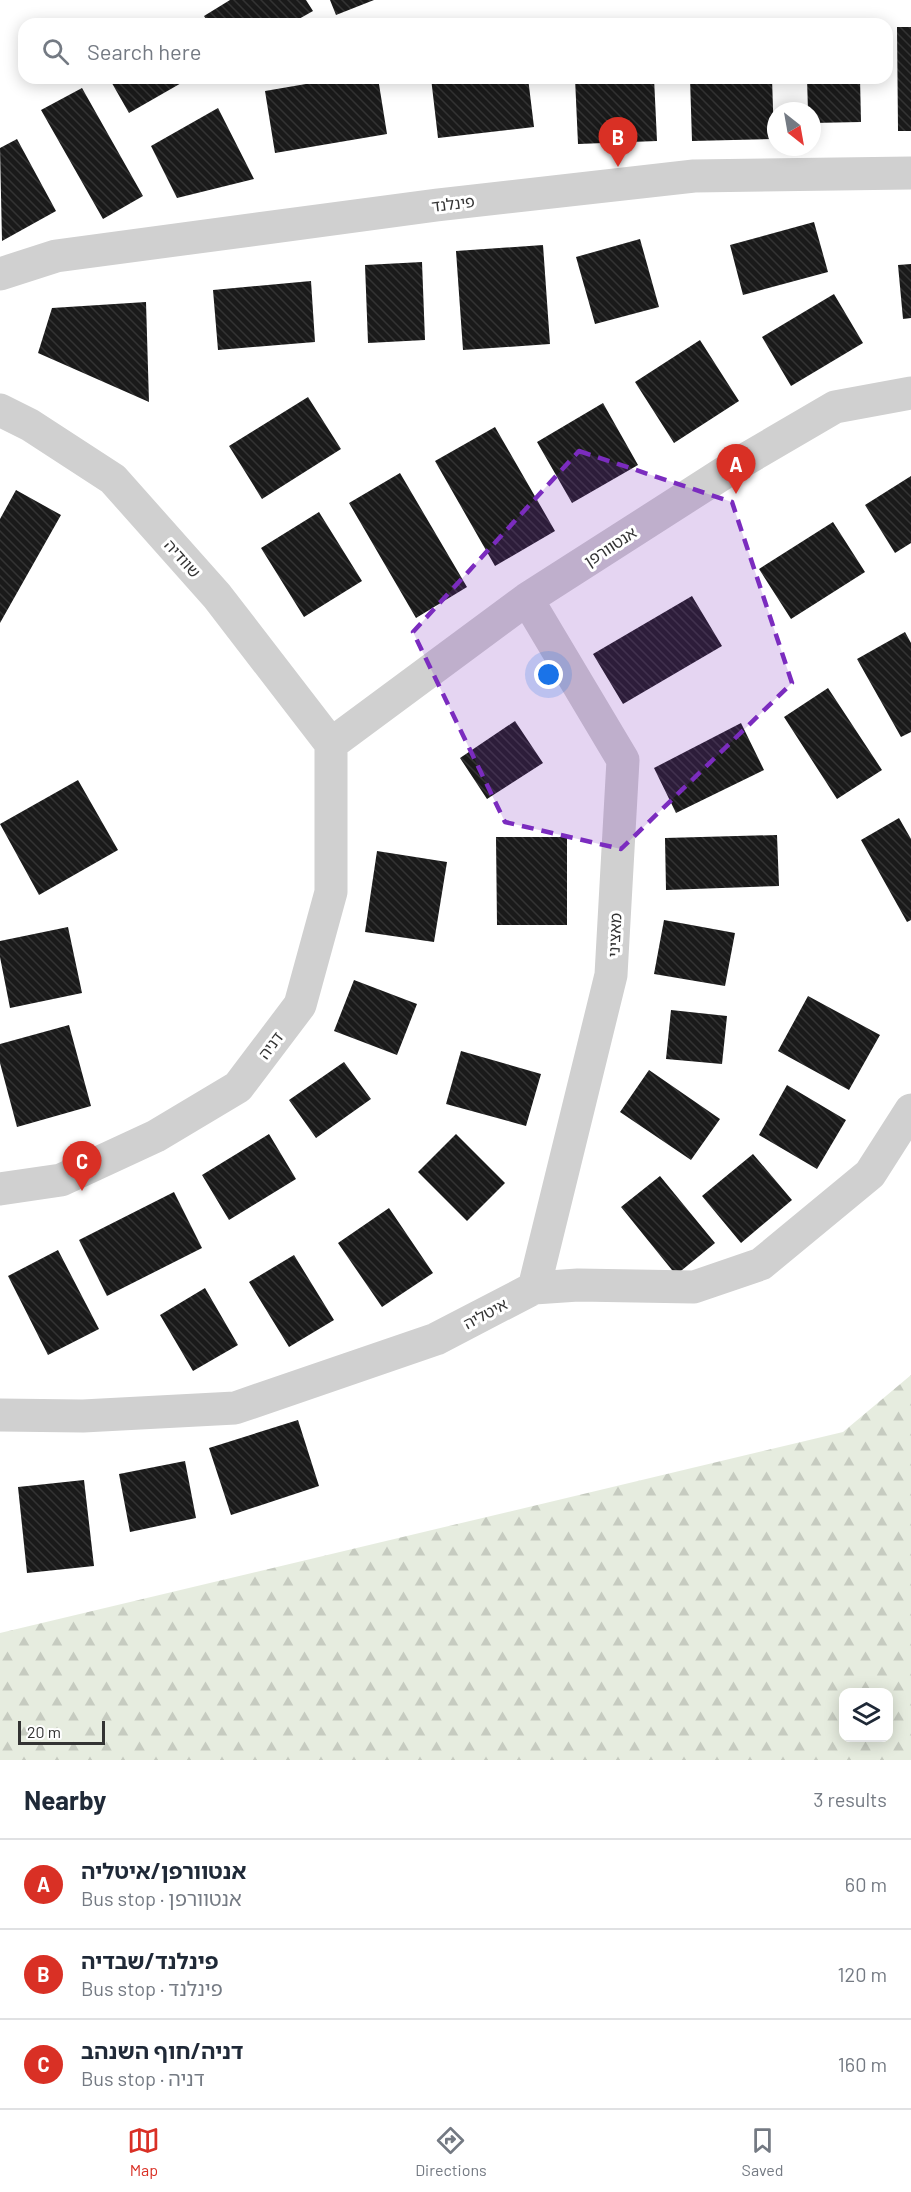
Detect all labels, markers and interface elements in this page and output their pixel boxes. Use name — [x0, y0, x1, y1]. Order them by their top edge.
search box — [18, 18, 893, 84]
icon: search — [39, 35, 72, 68]
text: Search here — [87, 38, 201, 64]
north arrow — [767, 102, 821, 156]
pin: B — [598, 118, 638, 167]
street label: פינלנד — [430, 191, 476, 215]
pin: A — [716, 444, 756, 494]
street label: אנטוורפן — [580, 522, 640, 570]
street label: שוודיה — [161, 535, 205, 581]
your location — [534, 660, 563, 689]
street label: מאציני — [603, 912, 625, 958]
street label: דניה — [254, 1027, 286, 1062]
pin: C — [62, 1142, 101, 1191]
street label: איטליה — [460, 1294, 510, 1332]
map controls — [839, 1688, 893, 1742]
button: layers — [839, 1688, 893, 1742]
scale bar — [18, 1718, 105, 1746]
text: 20 m — [27, 1722, 61, 1741]
text: Nearby — [24, 1784, 106, 1815]
text: 3 results — [813, 1787, 887, 1811]
text: אנטוורפן/איטליה — [81, 1857, 246, 1883]
text: A — [37, 1872, 50, 1896]
text: 60 m — [845, 1872, 887, 1896]
text: Bus stop · אנטוורפן — [81, 1886, 242, 1910]
text: פינלנד/שבדיה — [81, 1947, 219, 1973]
text: B — [37, 1962, 50, 1986]
text: 120 m — [837, 1962, 887, 1986]
text: Bus stop · פינלנד — [81, 1976, 223, 2000]
text: דניה/חוף השנהב — [81, 2037, 243, 2063]
text: C — [37, 2052, 50, 2076]
text: 160 m — [838, 2052, 887, 2076]
text: Bus stop · דניה — [81, 2066, 205, 2090]
tab: Map — [127, 2124, 160, 2179]
tab: Directions — [415, 2124, 487, 2179]
tab: Saved — [742, 2124, 784, 2179]

